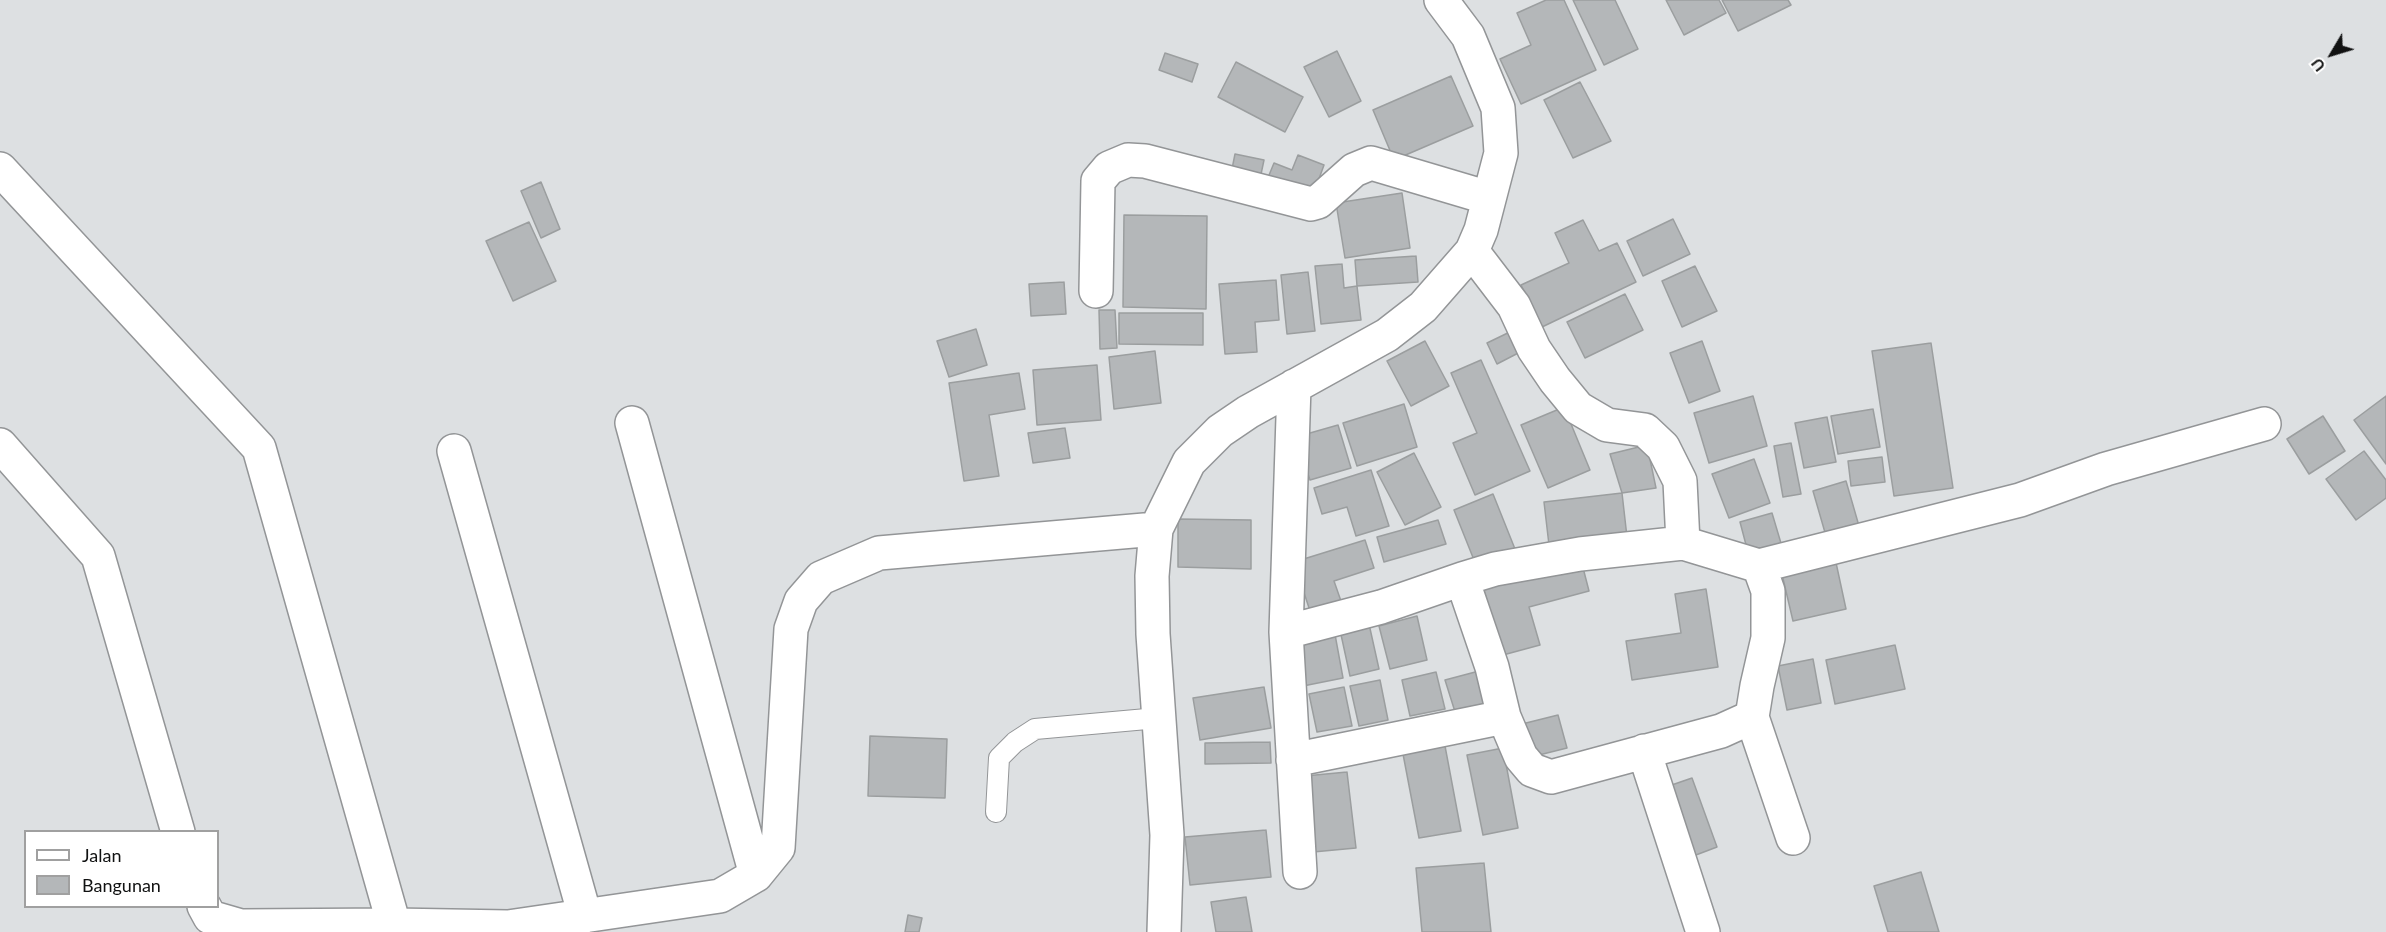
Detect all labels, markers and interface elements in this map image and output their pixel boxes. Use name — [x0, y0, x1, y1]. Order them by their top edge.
north arrow — [2302, 24, 2362, 84]
text: U — [2306, 55, 2329, 76]
legend — [24, 830, 219, 908]
text: Jalan — [82, 844, 121, 866]
text: Bangunan — [82, 874, 161, 896]

